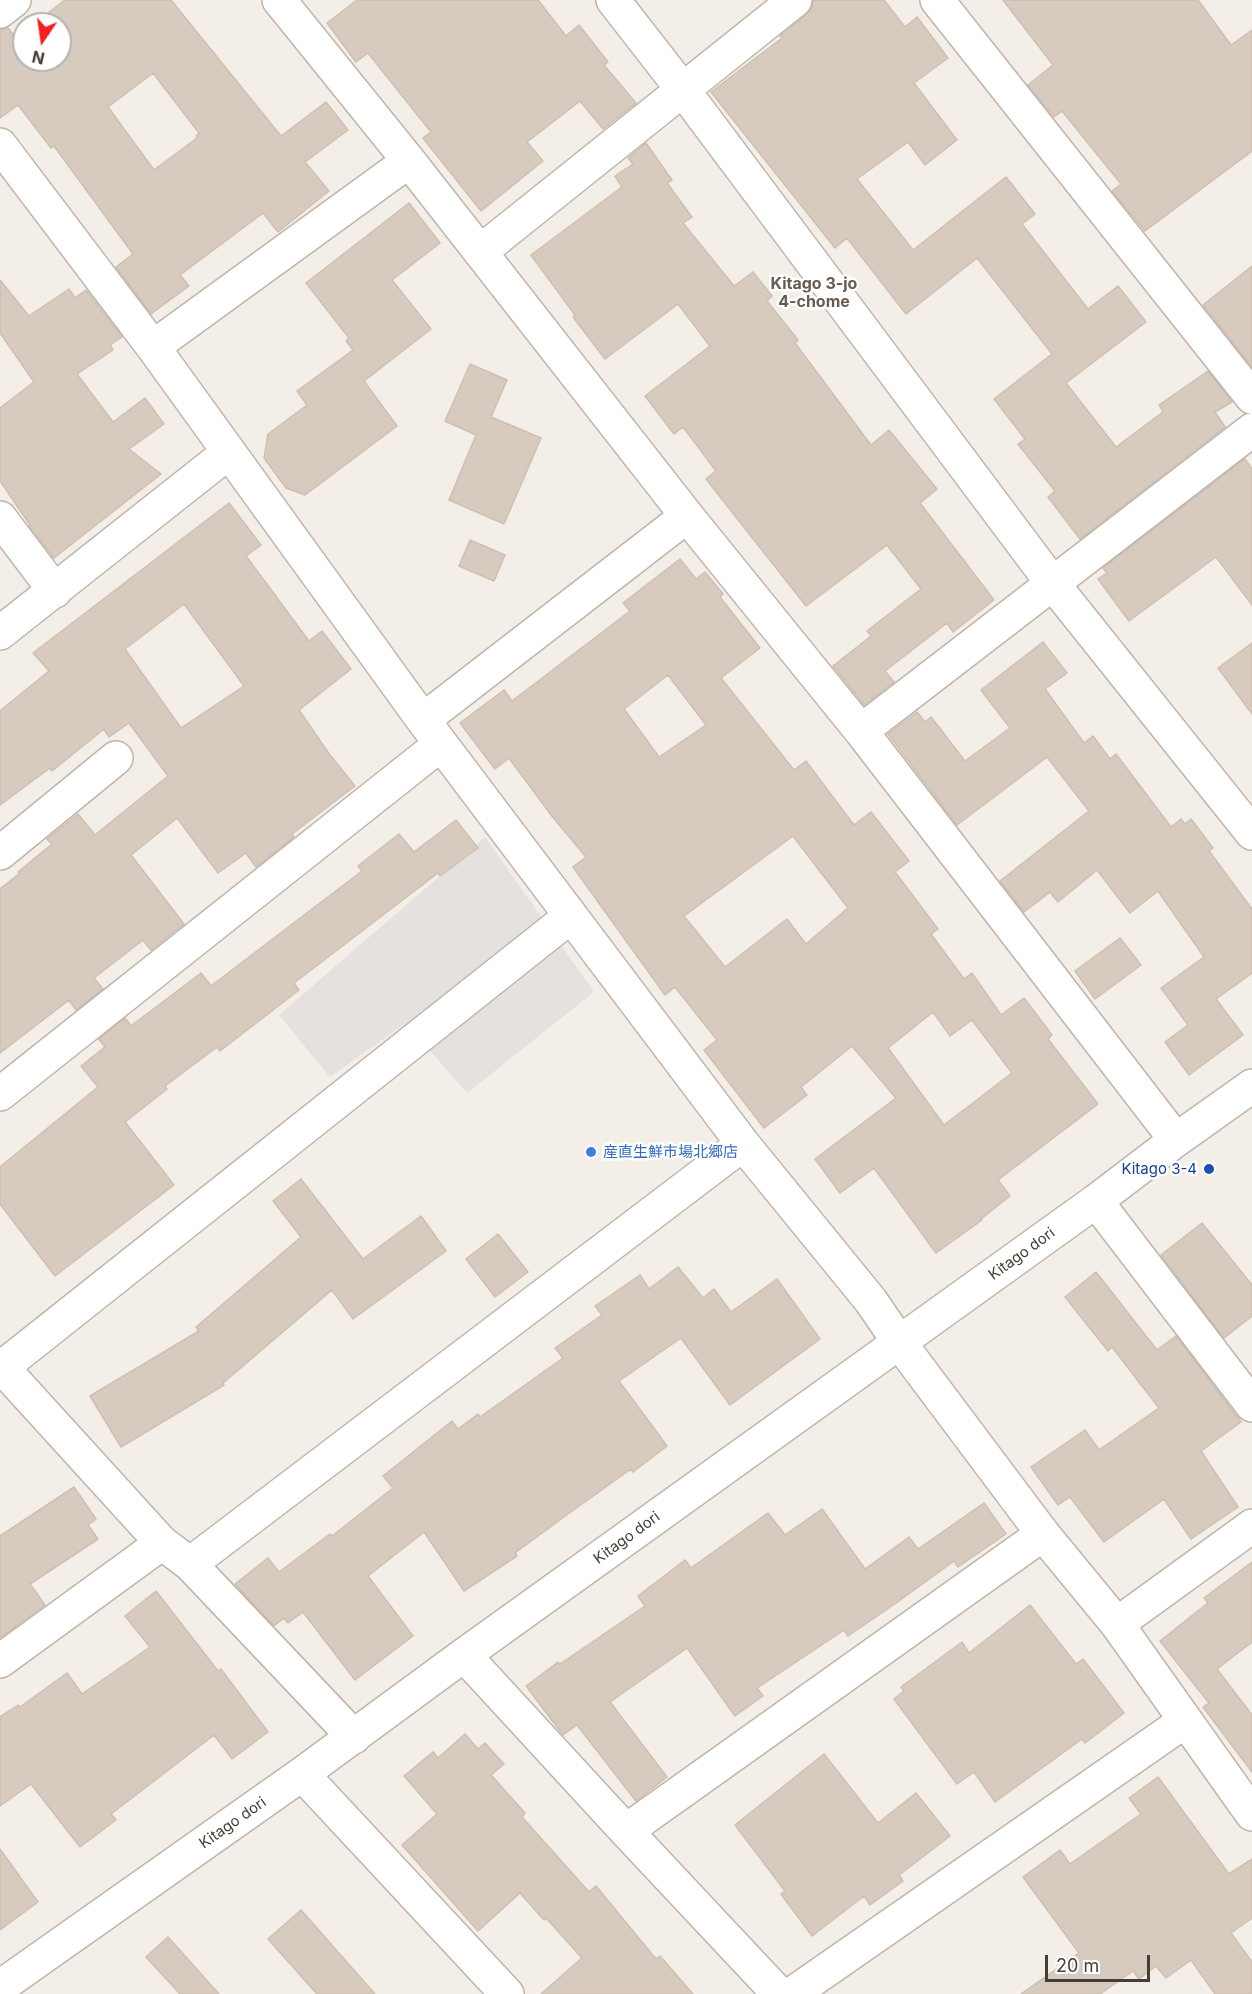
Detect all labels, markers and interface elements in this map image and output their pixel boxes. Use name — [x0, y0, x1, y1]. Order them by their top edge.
north arrow — [12, 12, 72, 72]
text: N — [30, 46, 47, 69]
district label: Kitago 3-jo 4-chome — [771, 274, 857, 312]
place label: 産直生鮮市場北郷店 — [603, 1143, 738, 1161]
marker: 産直生鮮市場北郷店 — [584, 1145, 598, 1159]
place label: Kitago 3-4 — [1121, 1160, 1197, 1178]
marker: Kitago 3-4 — [1202, 1162, 1216, 1176]
street label: Kitago dori — [985, 1224, 1059, 1284]
street label: Kitago dori — [590, 1508, 664, 1568]
street label: Kitago dori — [196, 1793, 270, 1853]
scale bar — [1048, 1943, 1153, 1981]
text: 20 m — [1056, 1955, 1099, 1976]

